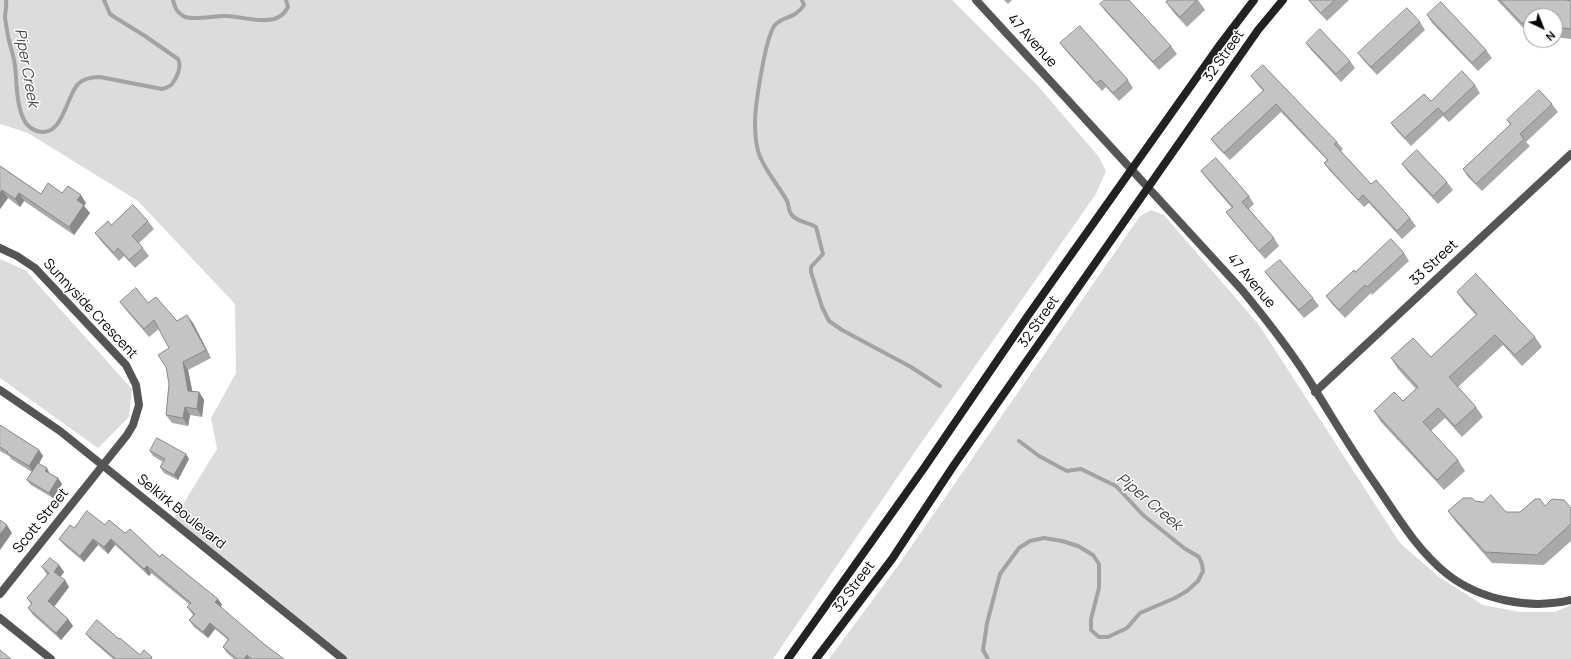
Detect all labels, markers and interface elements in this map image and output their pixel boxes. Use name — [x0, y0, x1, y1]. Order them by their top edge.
north arrow — [1523, 8, 1563, 48]
street label: 47 Avenue — [1004, 11, 1060, 71]
water label: Piper Creek — [10, 27, 42, 109]
street label: 32 Street — [1200, 27, 1248, 85]
text: N — [1543, 28, 1559, 45]
street label: 33 Street — [1407, 237, 1461, 289]
street label: 47 Avenue — [1223, 250, 1279, 312]
street label: Sunnyside Crescent — [39, 256, 141, 362]
street label: 32 Street — [1015, 293, 1063, 351]
water label: Piper Creek — [1113, 470, 1185, 534]
street label: Selkirk Boulevard — [133, 471, 229, 553]
street label: Scott Street — [10, 485, 72, 557]
street label: 32 Street — [829, 558, 879, 616]

